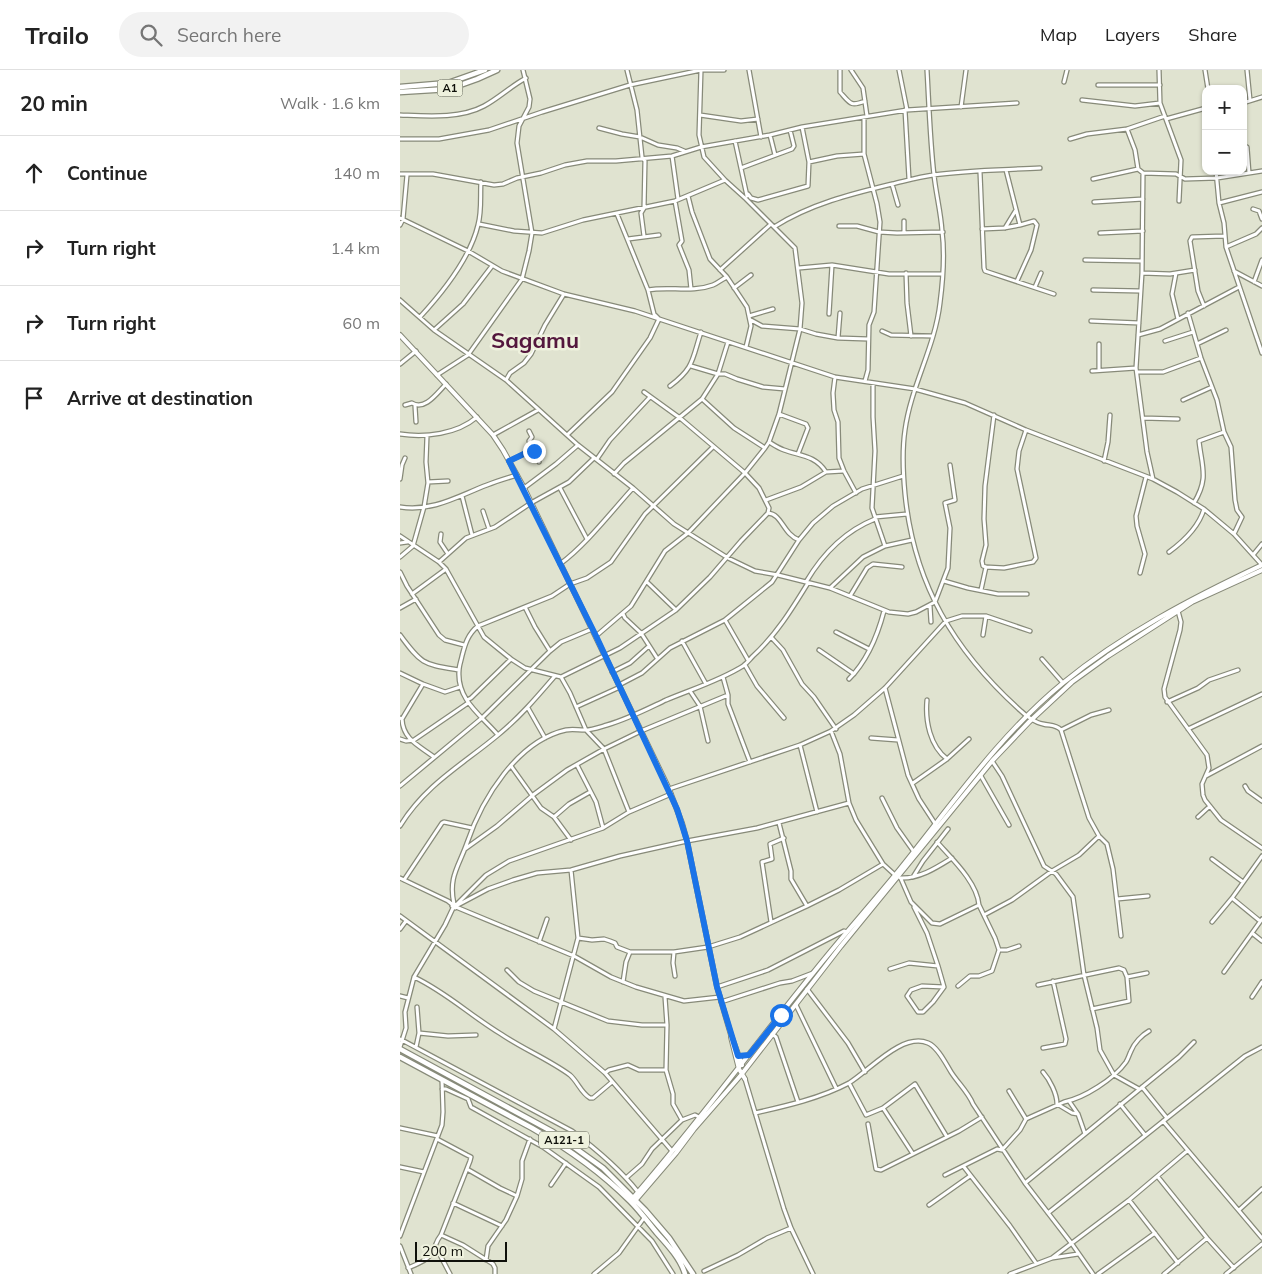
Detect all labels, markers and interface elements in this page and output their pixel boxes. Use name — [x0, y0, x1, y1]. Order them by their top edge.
search box — [119, 12, 469, 57]
text: Trailo — [25, 20, 89, 50]
icon: search — [137, 21, 165, 49]
text: Search here — [177, 23, 281, 47]
text: Map — [1040, 23, 1077, 46]
text: Layers — [1105, 23, 1160, 46]
text: Share — [1188, 23, 1237, 46]
road number: A1 — [438, 80, 462, 97]
map controls — [1202, 85, 1247, 175]
button: + — [1202, 85, 1247, 130]
text: 20 min — [20, 90, 88, 116]
text: Walk · 1.6 km — [280, 93, 380, 113]
button: − — [1202, 130, 1247, 175]
icon: ahead — [20, 159, 48, 187]
text: Continue — [67, 161, 147, 185]
text: 140 m — [333, 163, 380, 183]
icon: right — [20, 234, 48, 262]
text: Turn right — [67, 236, 156, 260]
text: 1.4 km — [331, 238, 380, 258]
icon: right — [20, 309, 48, 337]
text: Turn right — [67, 311, 156, 335]
text: 60 m — [343, 313, 380, 333]
district label: Sagamu — [491, 326, 579, 354]
icon: arrive — [20, 384, 48, 412]
text: Arrive at destination — [67, 386, 253, 410]
route end — [523, 440, 546, 463]
route start — [770, 1004, 793, 1027]
road number: A121-1 — [539, 1132, 589, 1148]
scale bar — [415, 1239, 508, 1262]
text: 200 m — [422, 1242, 463, 1260]

